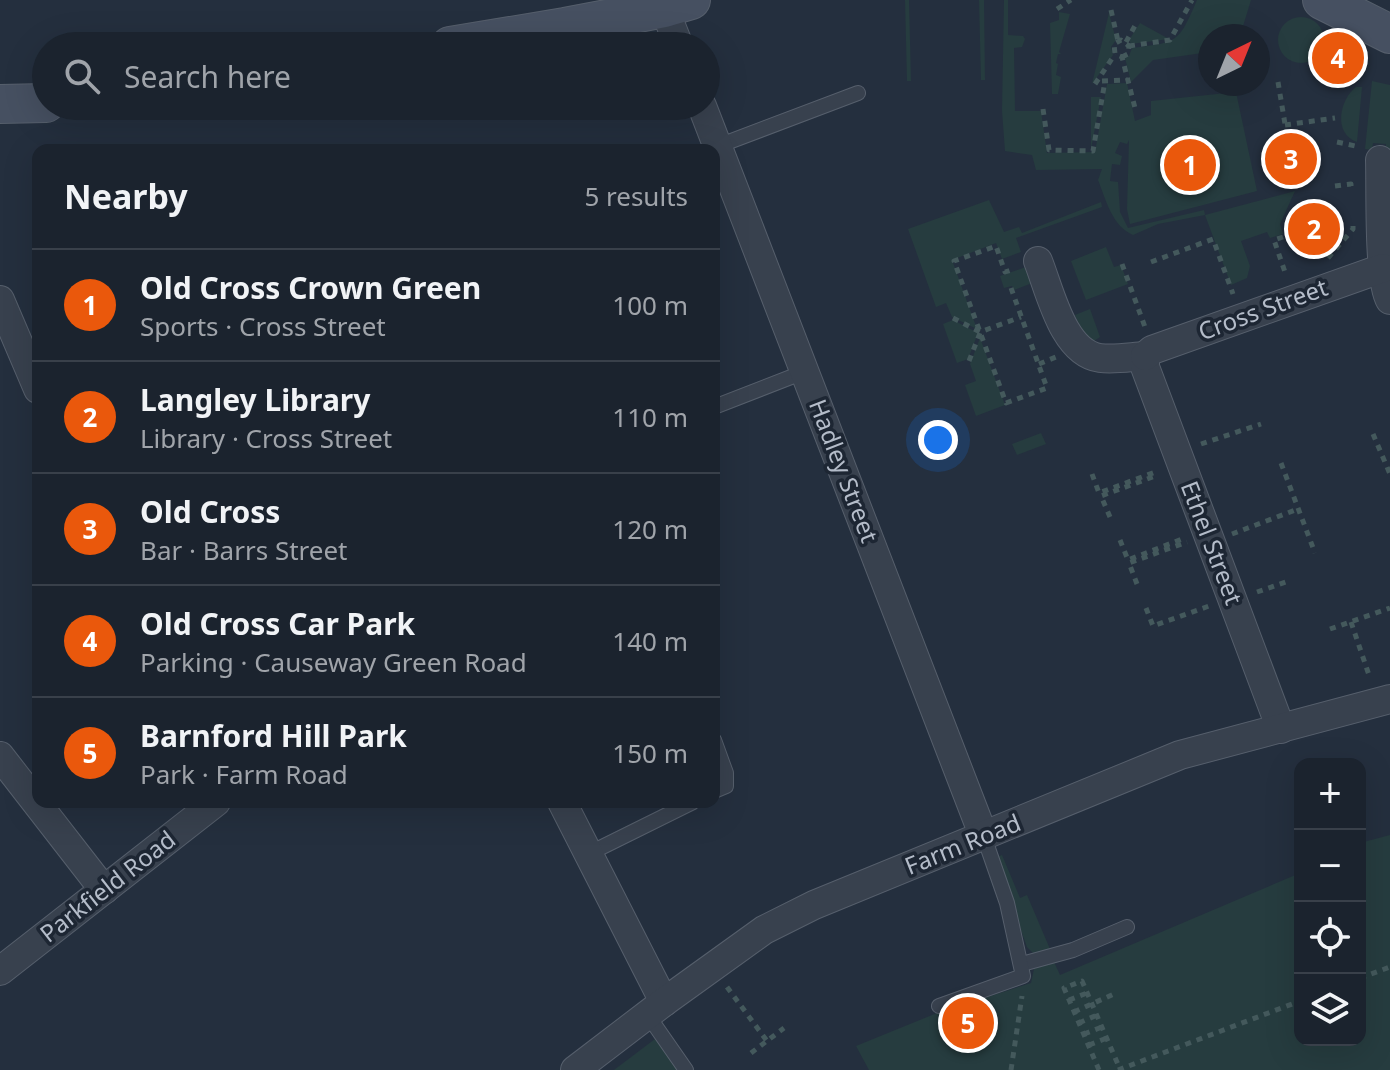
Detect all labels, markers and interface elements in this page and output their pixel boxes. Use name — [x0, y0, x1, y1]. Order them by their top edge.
north arrow — [1198, 24, 1270, 96]
pin: 4 — [1312, 28, 1364, 88]
search box — [32, 32, 720, 120]
icon: search — [60, 54, 104, 98]
text: Search here — [124, 56, 291, 97]
pin: 3 — [1265, 129, 1317, 189]
pin: 1 — [1164, 135, 1216, 195]
text: Nearby — [64, 173, 188, 219]
text: 5 results — [584, 178, 688, 214]
pin: 2 — [1288, 199, 1340, 259]
text: Old Cross Crown Green — [140, 267, 481, 308]
street label: Cross Street — [1193, 270, 1332, 347]
text: 1 — [83, 287, 97, 323]
text: 100 m — [612, 287, 688, 323]
text: Sports · Cross Street — [140, 308, 386, 344]
text: Langley Library — [140, 379, 370, 420]
street label: Hadley Street — [802, 394, 887, 547]
text: 2 — [83, 399, 97, 435]
text: 110 m — [612, 399, 688, 435]
text: Library · Cross Street — [140, 420, 392, 456]
your location — [918, 420, 958, 460]
street label: Ethel Street — [1174, 476, 1251, 609]
text: Old Cross — [140, 491, 280, 532]
text: 3 — [83, 511, 97, 547]
text: 120 m — [612, 511, 688, 547]
text: Bar · Barrs Street — [140, 532, 347, 568]
text: Old Cross Car Park — [140, 603, 415, 644]
text: 4 — [83, 623, 97, 659]
text: 140 m — [612, 623, 688, 659]
text: Parking · Causeway Green Road — [140, 644, 527, 680]
text: Barnford Hill Park — [140, 715, 407, 756]
text: 5 — [83, 735, 97, 771]
text: 150 m — [612, 735, 688, 771]
text: Park · Farm Road — [140, 756, 348, 792]
map controls — [1294, 758, 1366, 1046]
button: + — [1294, 758, 1366, 830]
street label: Farm Road — [900, 805, 1025, 882]
street label: Parkfield Road — [32, 822, 182, 949]
button: − — [1294, 830, 1366, 902]
button: locate — [1294, 902, 1366, 974]
button: layers — [1294, 974, 1366, 1046]
pin: 5 — [942, 993, 994, 1053]

